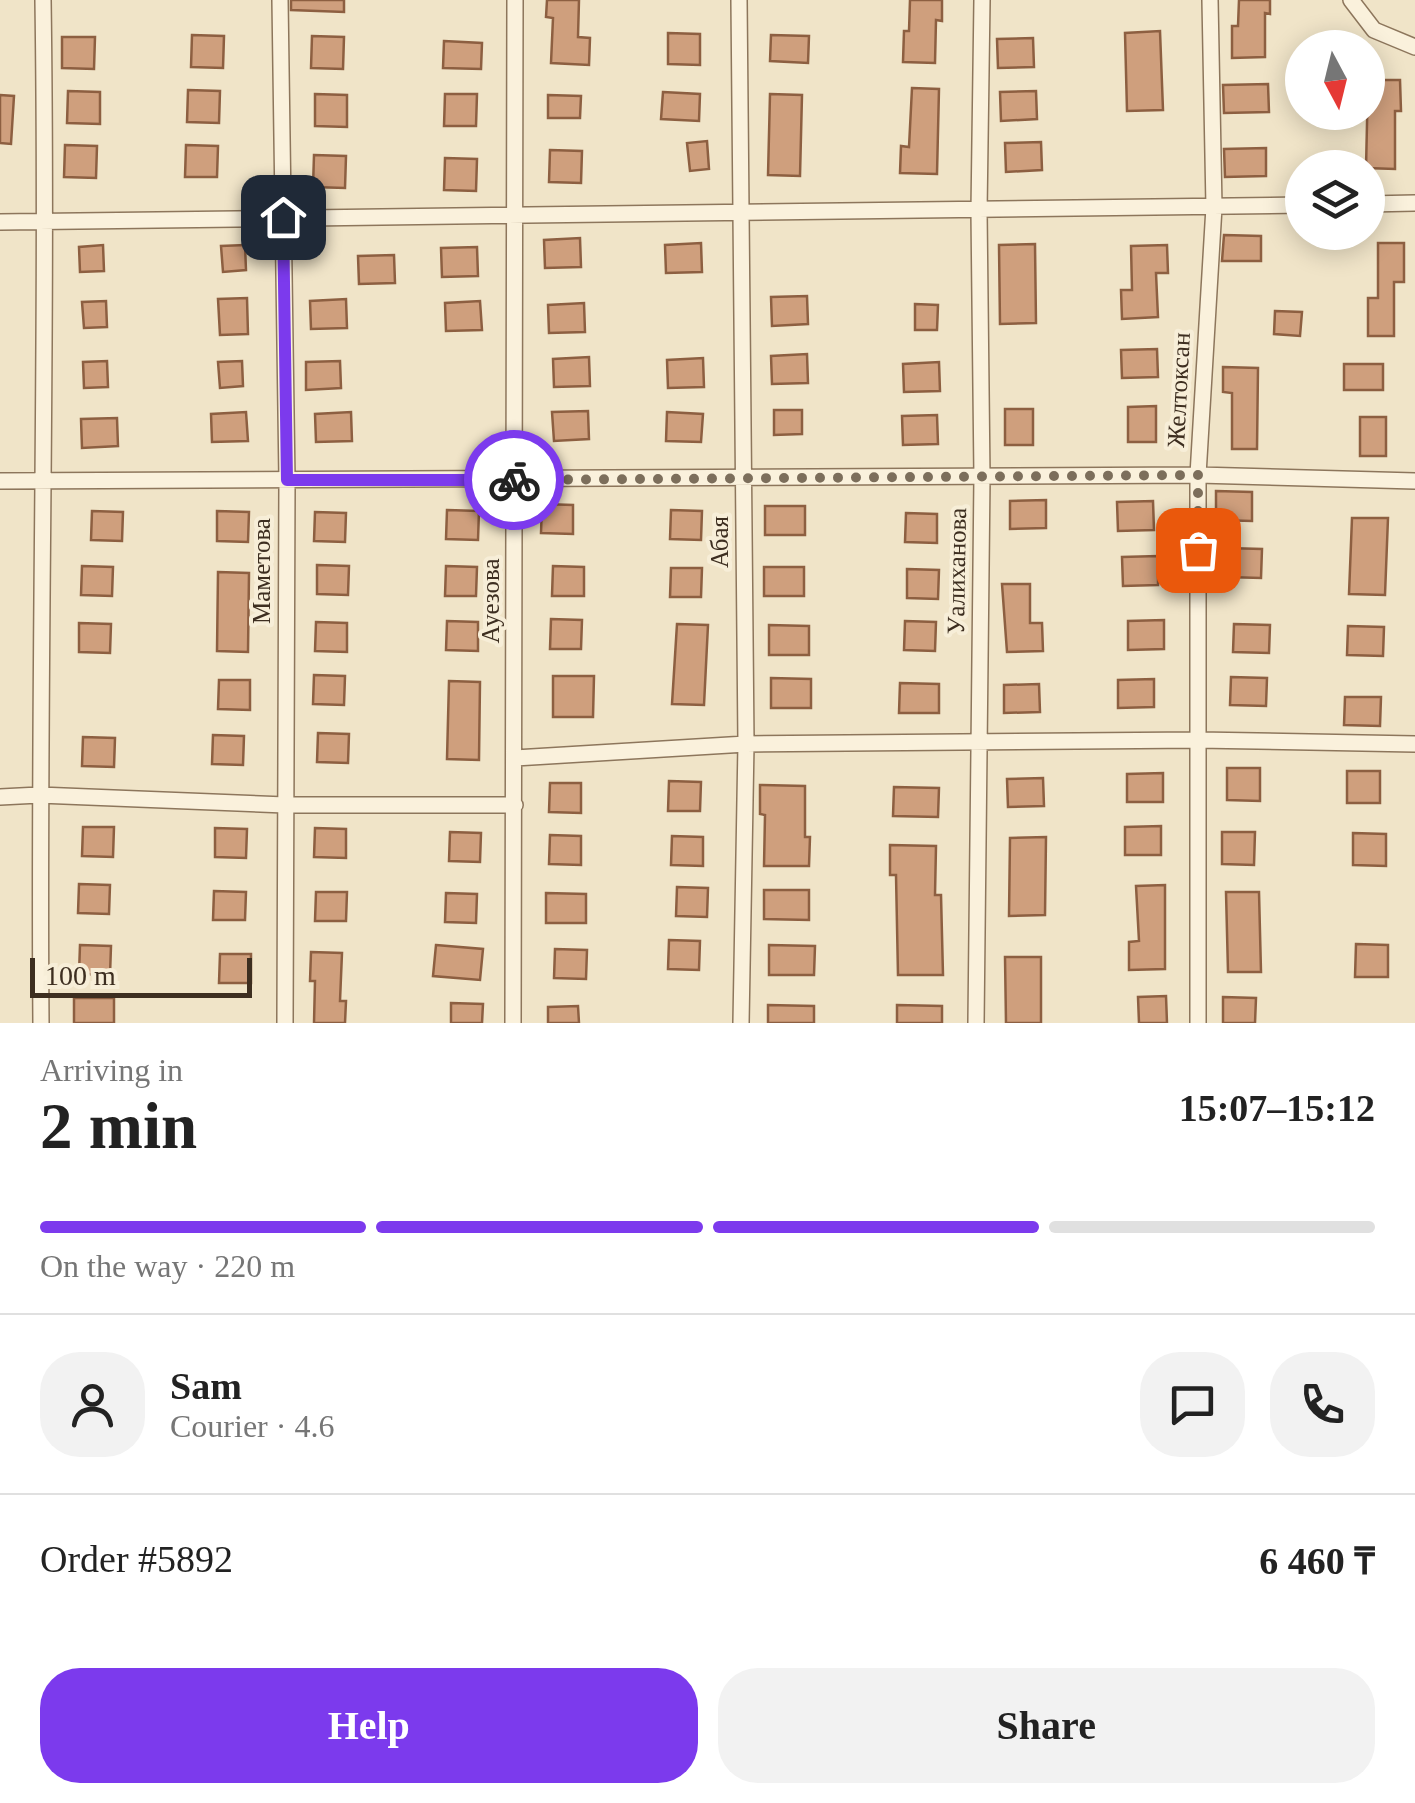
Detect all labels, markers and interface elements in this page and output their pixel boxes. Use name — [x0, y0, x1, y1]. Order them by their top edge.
north arrow — [1285, 30, 1385, 130]
map controls — [1285, 30, 1385, 250]
button: layers — [1285, 150, 1385, 250]
pin — [241, 175, 326, 260]
icon: home — [256, 190, 311, 245]
street label: Желтоксан — [1162, 332, 1195, 448]
courier — [464, 430, 564, 530]
icon: bike — [487, 453, 542, 508]
street label: Уалиханова — [942, 507, 971, 635]
pin — [1156, 508, 1241, 593]
street label: Абая — [706, 515, 733, 568]
street label: Маметова — [248, 518, 275, 624]
icon: bag — [1171, 523, 1226, 578]
street label: Ауезова — [477, 558, 504, 644]
scale bar — [30, 953, 252, 998]
text: 100 m — [45, 960, 116, 991]
text: Arriving in — [40, 1052, 183, 1088]
text: 15:07–15:12 — [1179, 1087, 1375, 1129]
text: 2 min — [40, 1090, 197, 1162]
text: On the way · 220 m — [40, 1248, 295, 1284]
button: person — [40, 1352, 145, 1457]
button: chat — [1140, 1352, 1245, 1457]
button: phone — [1270, 1352, 1375, 1457]
text: Sam — [170, 1365, 242, 1407]
text: Courier · 4.6 — [170, 1408, 334, 1444]
text: Order #5892 — [40, 1538, 233, 1580]
text: 6 460 ₸ — [1259, 1540, 1375, 1582]
button: Help — [40, 1668, 698, 1783]
button: Share — [718, 1668, 1375, 1783]

